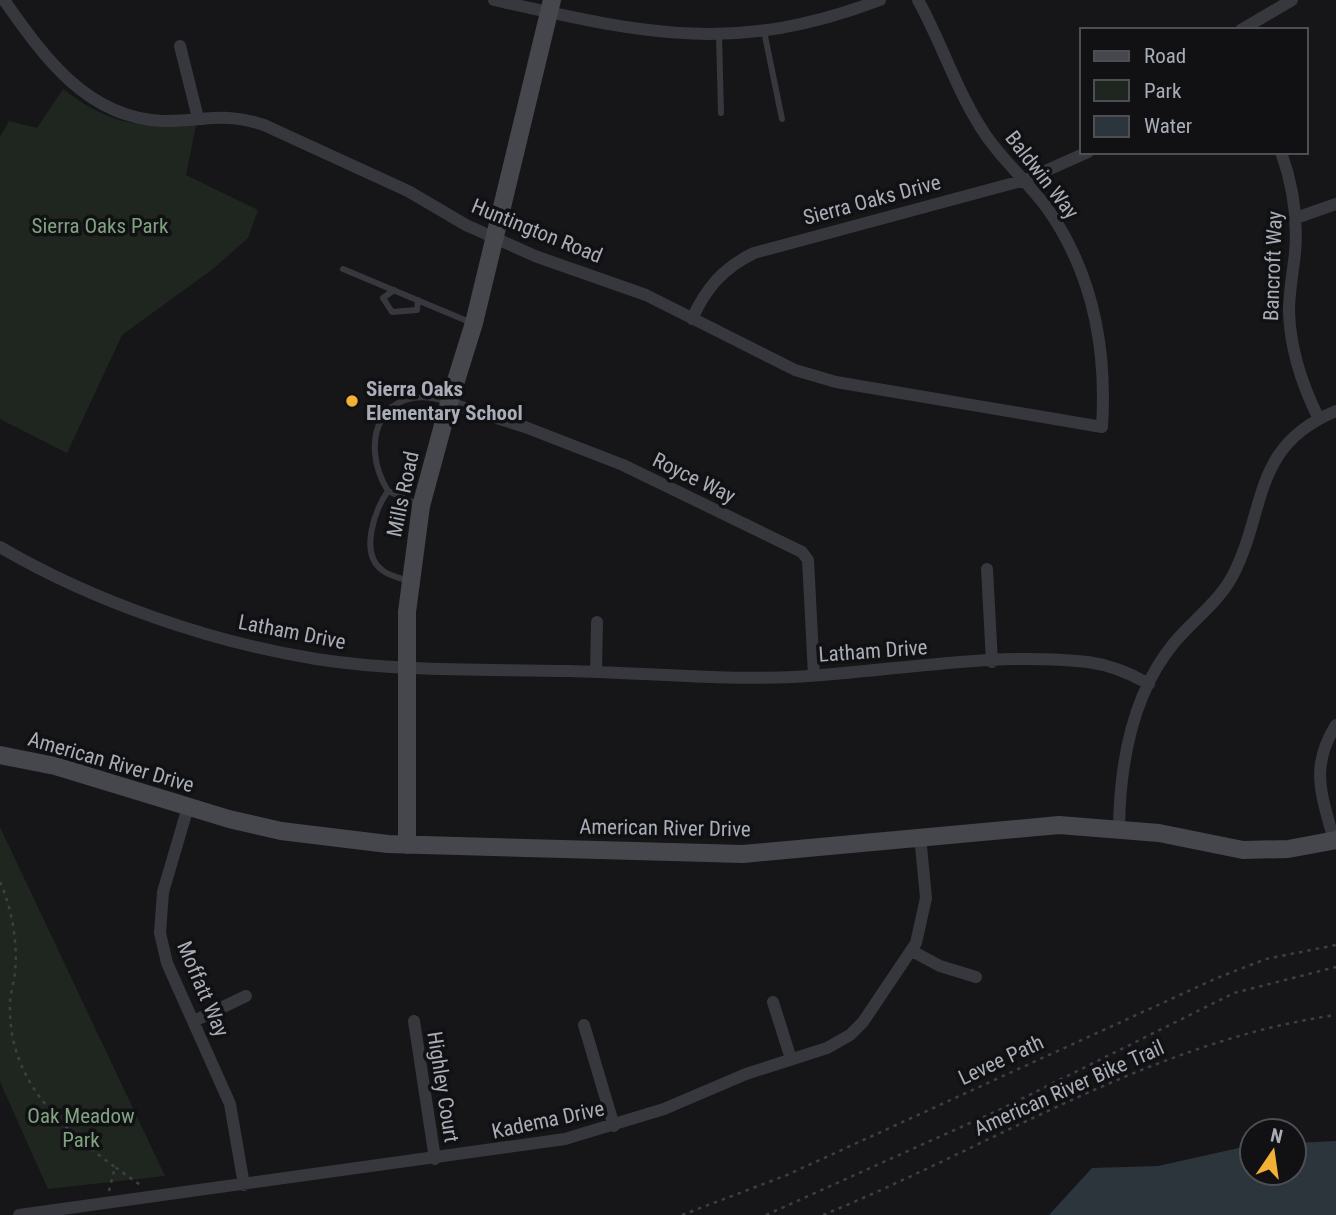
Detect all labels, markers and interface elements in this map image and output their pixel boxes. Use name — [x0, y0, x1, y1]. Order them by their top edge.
legend — [1080, 28, 1308, 154]
text: Road — [1144, 44, 1186, 68]
text: Park — [1144, 79, 1182, 103]
text: Water — [1144, 114, 1192, 138]
street label: Baldwin Way — [1000, 126, 1084, 224]
street label: Sierra Oaks Drive — [801, 170, 943, 230]
street label: Huntington Road — [468, 194, 606, 268]
street label: Bancroft Way — [1259, 210, 1287, 321]
park label: Sierra Oaks Park — [32, 214, 169, 238]
place label: Sierra Oaks Elementary School — [366, 377, 523, 425]
marker: Sierra Oaks Elementary School — [344, 393, 360, 409]
street label: Royce Way — [649, 448, 739, 508]
street label: Mills Road — [382, 449, 424, 539]
street label: Latham Drive — [236, 610, 348, 654]
street label: Latham Drive — [818, 635, 928, 667]
street label: American River Drive — [25, 727, 197, 797]
street label: American River Drive — [579, 815, 751, 841]
street label: Moffatt Way — [172, 938, 234, 1041]
street label: Highley Court — [422, 1030, 464, 1144]
street label: Levee Path — [955, 1030, 1047, 1090]
street label: American River Bike Trail — [970, 1035, 1168, 1141]
street label: Kadema Drive — [490, 1096, 607, 1144]
park label: Oak Meadow Park — [27, 1104, 135, 1152]
north arrow — [1238, 1117, 1308, 1187]
text: N — [1268, 1123, 1285, 1148]

